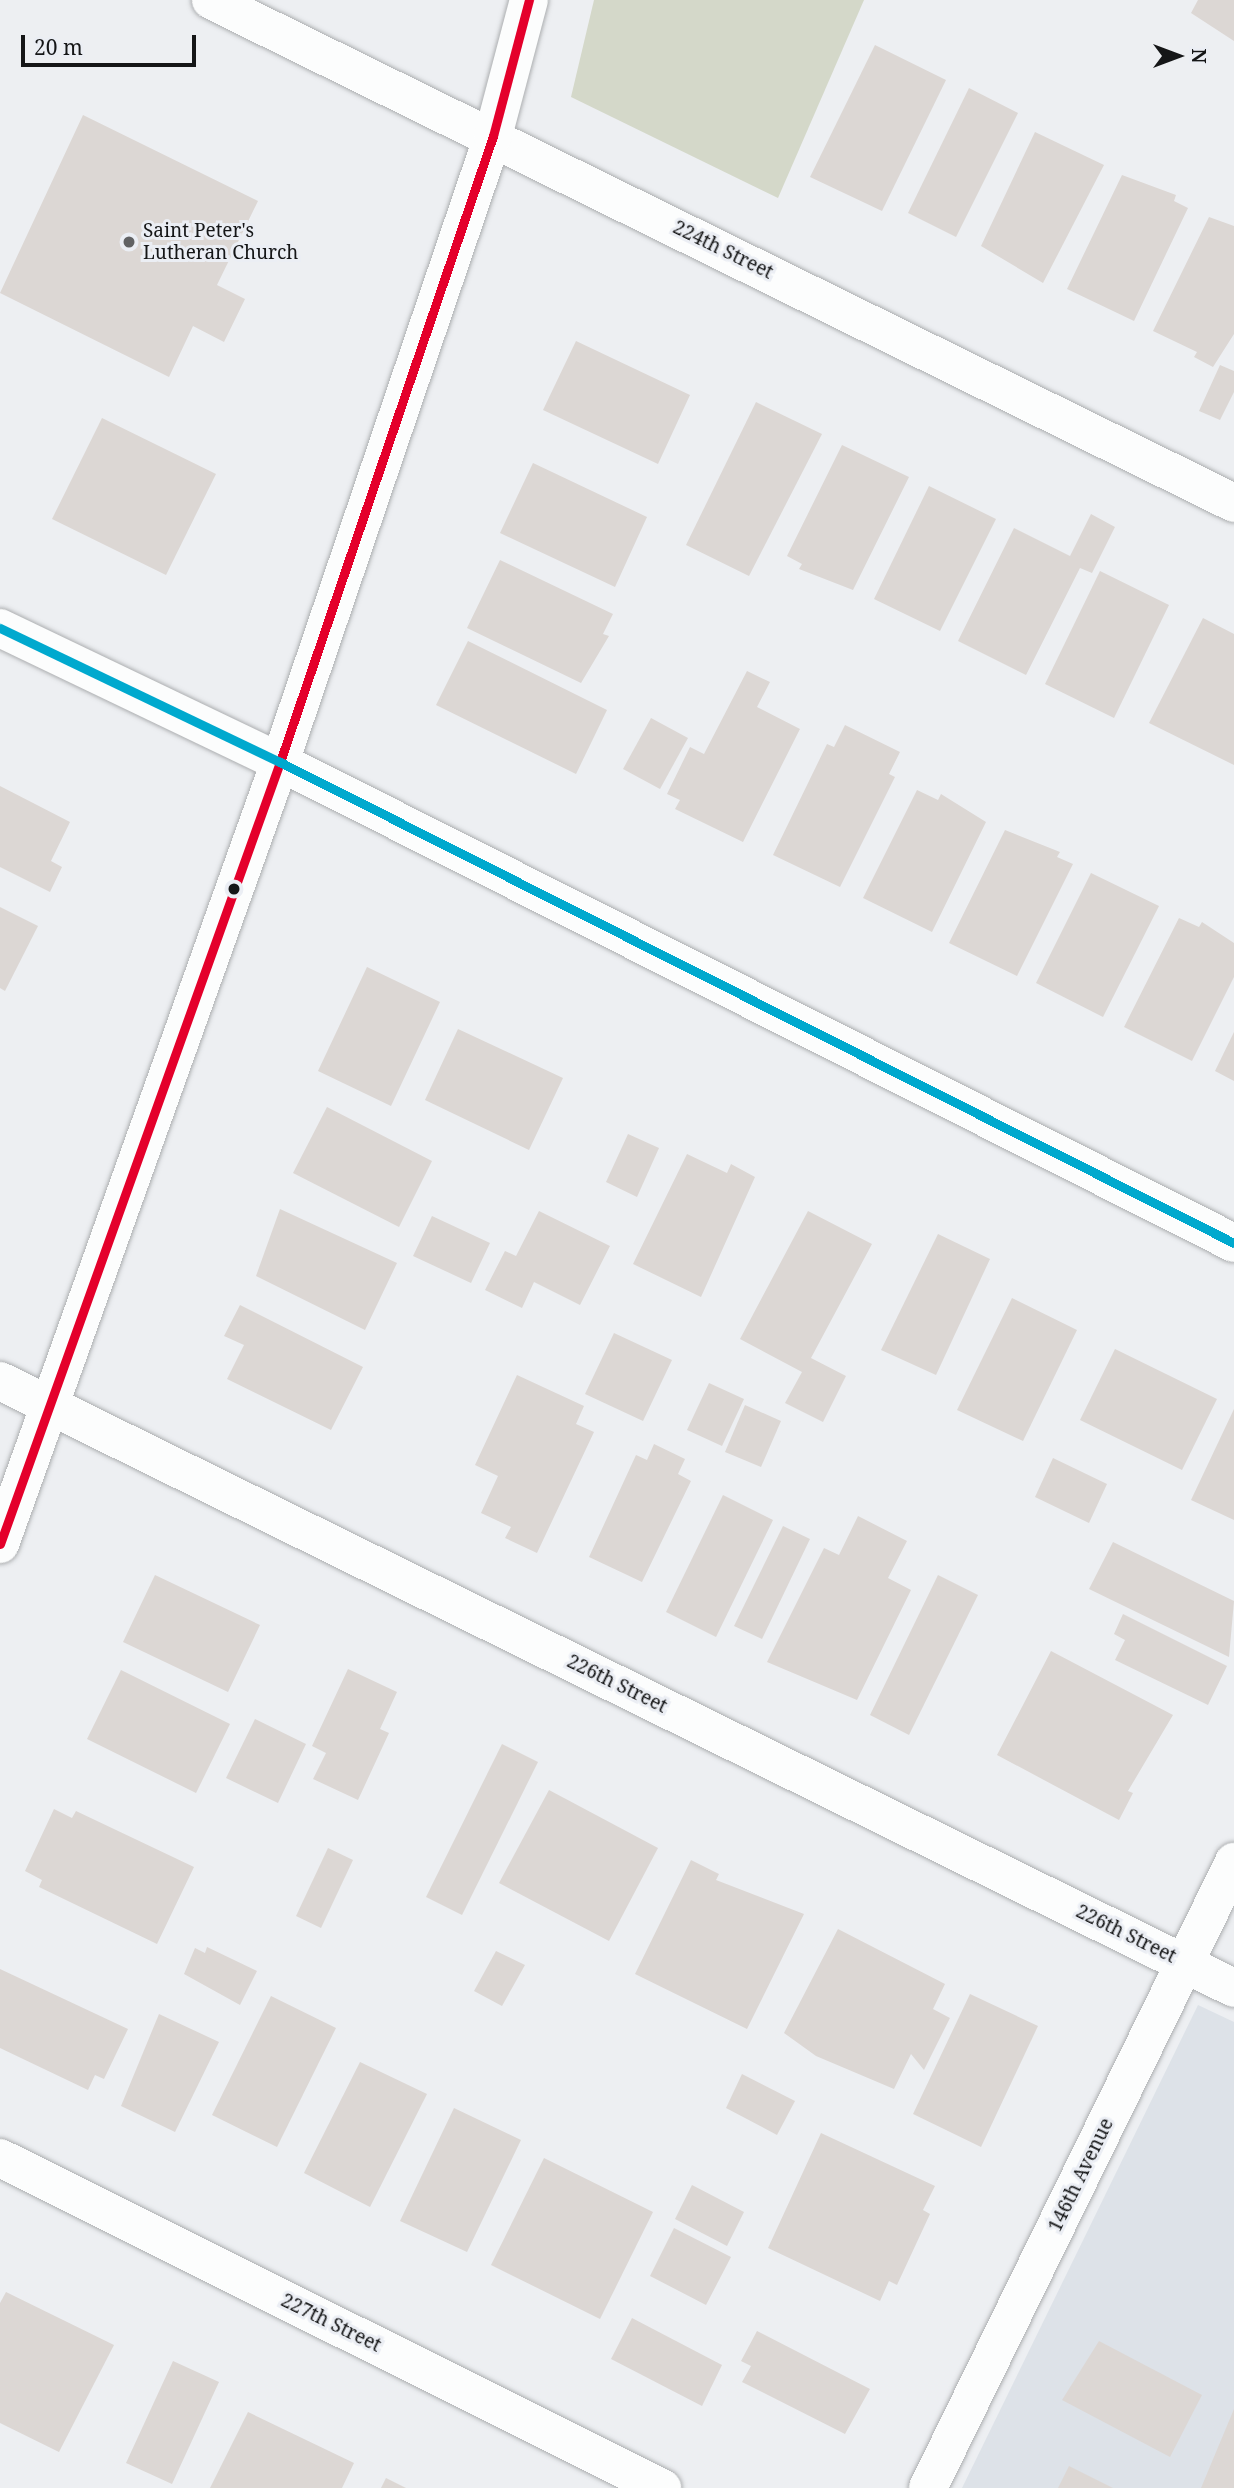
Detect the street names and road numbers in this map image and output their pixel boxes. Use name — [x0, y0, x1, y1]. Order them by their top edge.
street label: 224th Street — [669, 216, 777, 284]
street label: 226th Street — [563, 1650, 671, 1718]
street label: 226th Street — [1072, 1900, 1180, 1968]
street label: 146th Avenue — [1044, 2115, 1118, 2235]
street label: 227th Street — [277, 2289, 385, 2357]

